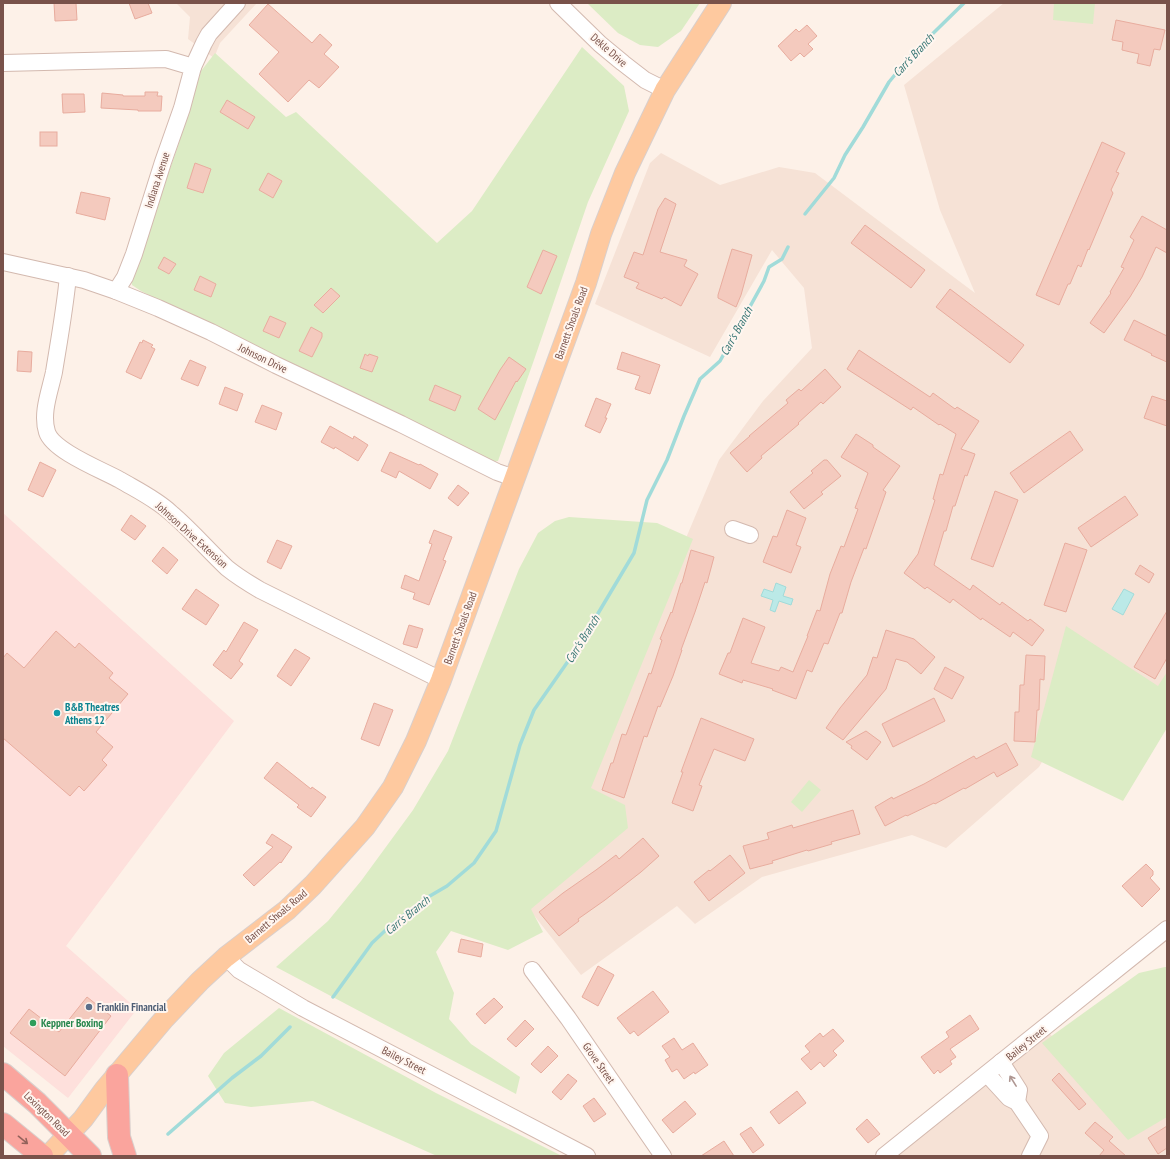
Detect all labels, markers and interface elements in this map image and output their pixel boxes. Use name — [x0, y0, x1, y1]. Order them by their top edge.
street label: Dekle Drive — [588, 30, 631, 70]
water label: Carr's Branch — [889, 30, 937, 80]
street label: Indiana Avenue — [141, 150, 173, 210]
street label: Barnett Shoals Road — [551, 284, 591, 361]
water label: Carr's Branch — [716, 303, 756, 358]
street label: Johnson Drive — [235, 340, 290, 376]
street label: Johnson Drive Extension — [152, 498, 231, 571]
street label: Barnett Shoals Road — [440, 589, 480, 666]
water label: Carr's Branch — [561, 612, 603, 666]
place label: B&B Theatres Athens 12 — [64, 700, 120, 727]
marker: B&B Theatres Athens 12 — [52, 708, 62, 718]
street label: Barnett Shoals Road — [242, 886, 310, 946]
water label: Carr's Branch — [382, 892, 433, 938]
place label: Franklin Financial — [97, 1000, 167, 1014]
marker: Franklin Financial — [84, 1002, 94, 1012]
place label: Keppner Boxing — [41, 1016, 103, 1030]
marker: Keppner Boxing — [28, 1018, 38, 1028]
street label: Bailey Street — [1003, 1023, 1049, 1063]
street label: Grove Street — [580, 1040, 618, 1086]
street label: Bailey Street — [380, 1043, 428, 1077]
one-way arrow — [1009, 1075, 1017, 1087]
street label: Lexington Road — [21, 1089, 73, 1140]
one-way arrow — [17, 1136, 28, 1145]

